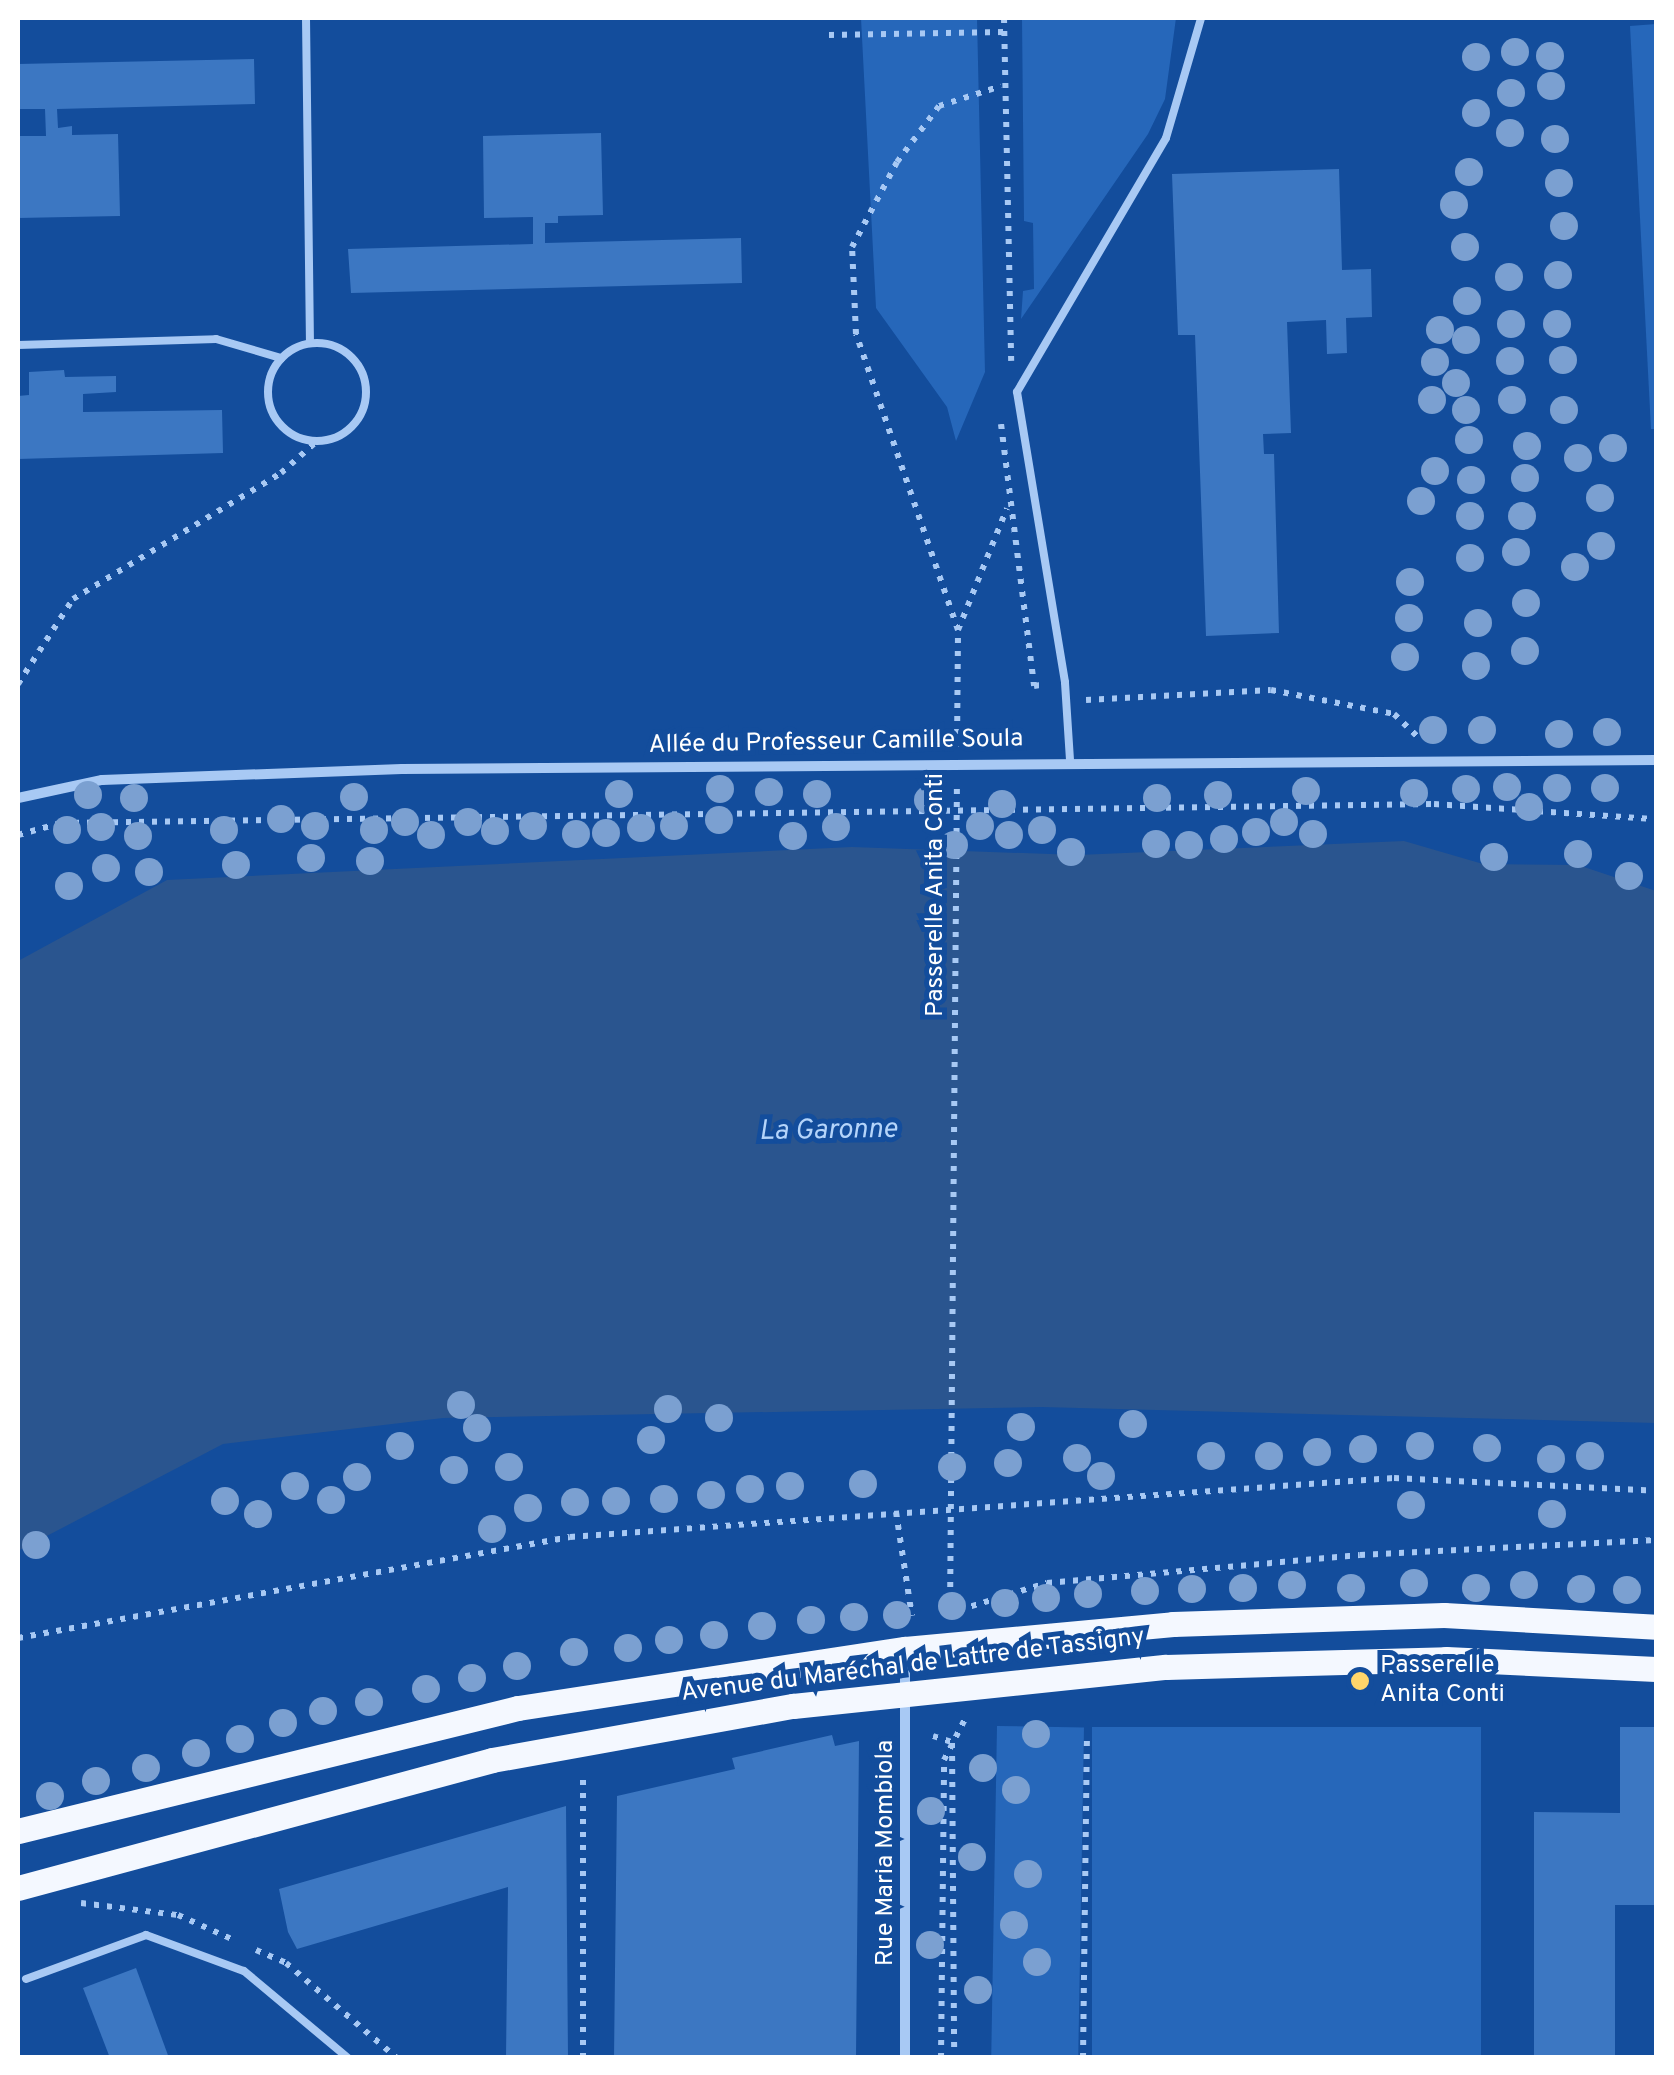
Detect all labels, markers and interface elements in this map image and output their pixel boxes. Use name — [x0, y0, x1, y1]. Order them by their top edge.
street label: Allée du Professeur Camille Soula — [648, 725, 1024, 761]
street label: Passerelle Anita Conti — [921, 772, 951, 1018]
water label: La Garonne — [759, 1113, 897, 1149]
street label: Avenue du Maréchal de Lattre de Tassigny — [679, 1623, 1147, 1709]
place label: Passerelle Anita Conti — [1380, 1652, 1505, 1711]
marker: Passerelle Anita Conti — [1349, 1670, 1371, 1692]
street label: Rue Maria Mombiola — [871, 1740, 901, 1966]

